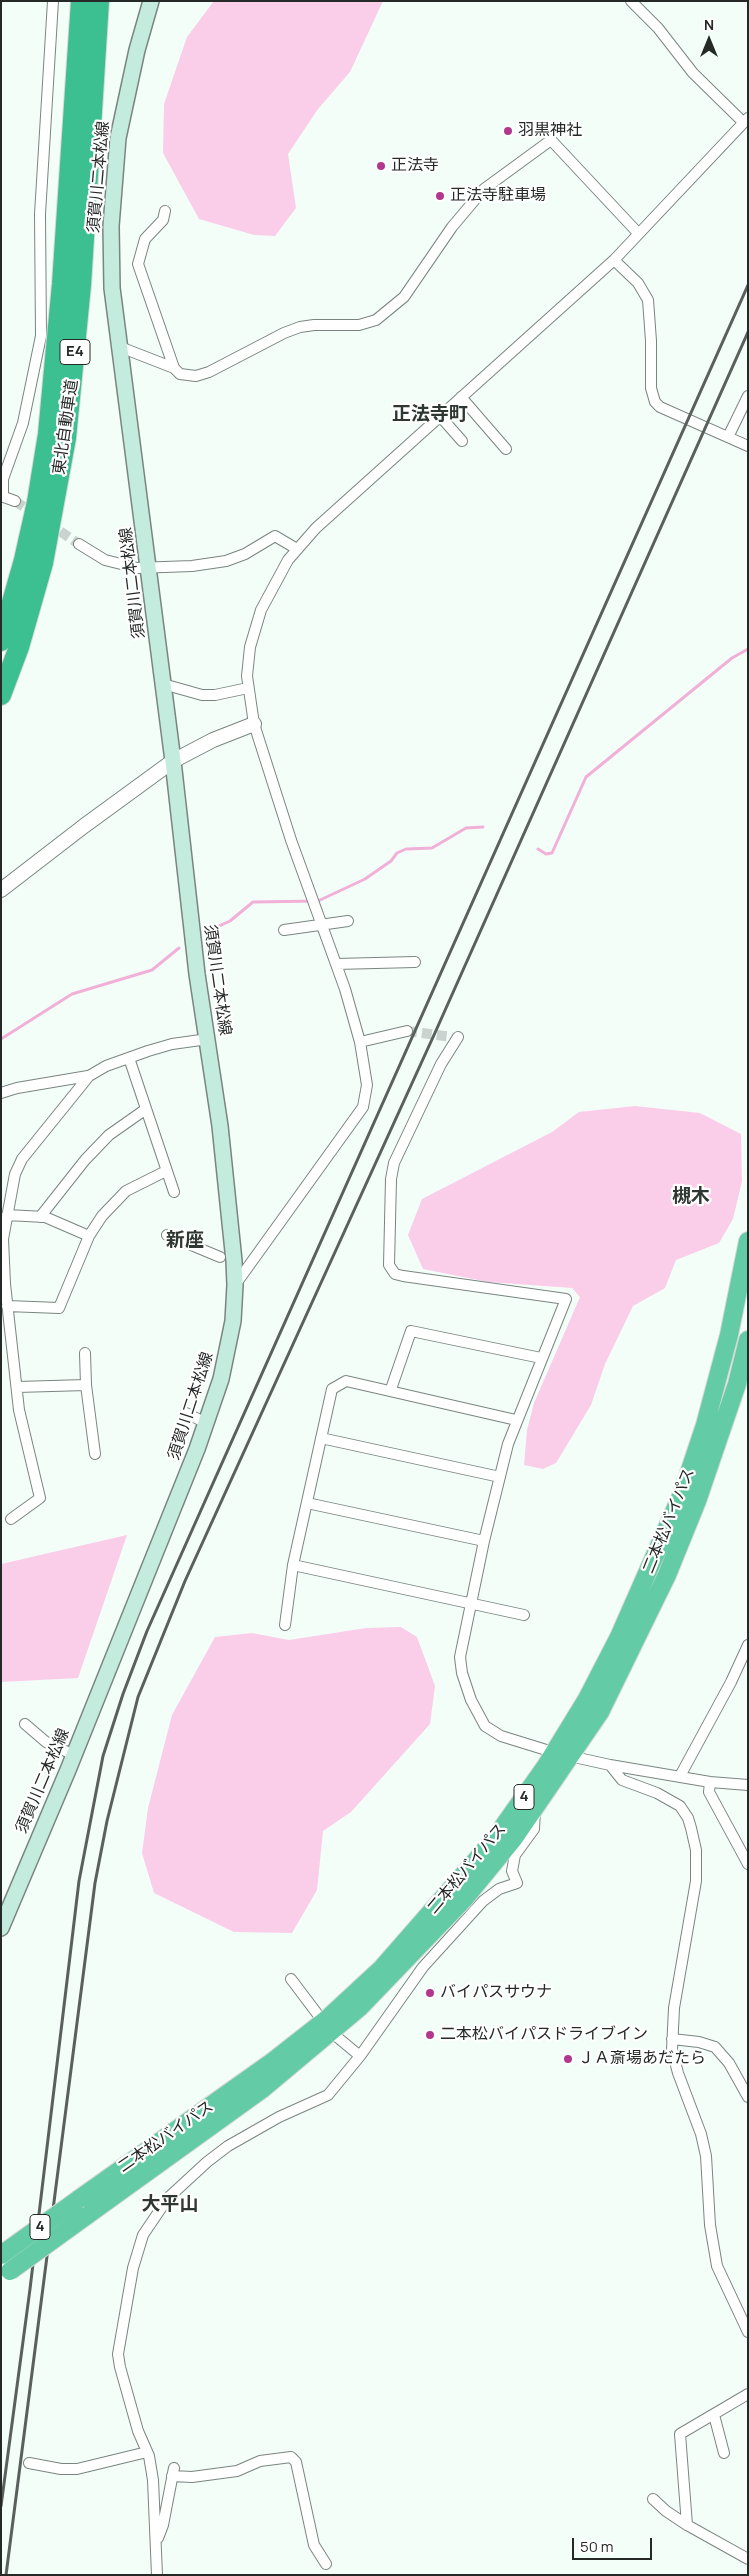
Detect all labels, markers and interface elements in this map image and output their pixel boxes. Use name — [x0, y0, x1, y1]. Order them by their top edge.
north arrow — [684, 15, 734, 65]
text: N — [704, 15, 714, 34]
street label: 須賀川二本松線 — [85, 120, 113, 234]
place label: 羽黒神社 — [518, 121, 582, 141]
marker: 羽黒神社 — [502, 125, 514, 137]
place label: 正法寺 — [391, 156, 439, 176]
marker: 正法寺 — [375, 160, 387, 172]
place label: 正法寺駐車場 — [450, 186, 546, 206]
marker: 正法寺駐車場 — [434, 190, 446, 202]
road number: E4 — [60, 340, 90, 364]
street label: 東北自動車道 — [50, 378, 82, 476]
district label: 正法寺町 — [392, 404, 468, 426]
street label: 須賀川二本松線 — [117, 526, 149, 640]
street label: 須賀川二本松線 — [200, 923, 234, 1037]
district label: 槻木 — [672, 1186, 710, 1208]
district label: 新座 — [166, 1230, 204, 1252]
street label: 須賀川二本松線 — [165, 1350, 217, 1462]
street label: 二本松バイパス — [639, 1465, 699, 1577]
street label: 須賀川二本松線 — [12, 1726, 74, 1836]
road number: 4 — [514, 1784, 534, 1810]
street label: 二本松バイパス — [424, 1820, 510, 1918]
place label: バイパスサウナ — [440, 1983, 552, 2003]
marker: バイパスサウナ — [424, 1987, 436, 1999]
place label: 二本松バイパスドライブイン — [440, 2025, 648, 2045]
marker: 二本松バイパスドライブイン — [424, 2029, 436, 2041]
place label: ＪＡ斎場あだたら — [578, 2049, 706, 2069]
marker: ＪＡ斎場あだたら — [562, 2053, 574, 2065]
street label: 二本松バイパス — [115, 2097, 217, 2177]
district label: 大平山 — [142, 2194, 198, 2216]
road number: 4 — [30, 2214, 50, 2240]
scale bar — [574, 2528, 654, 2560]
text: 50 m — [580, 2536, 614, 2557]

